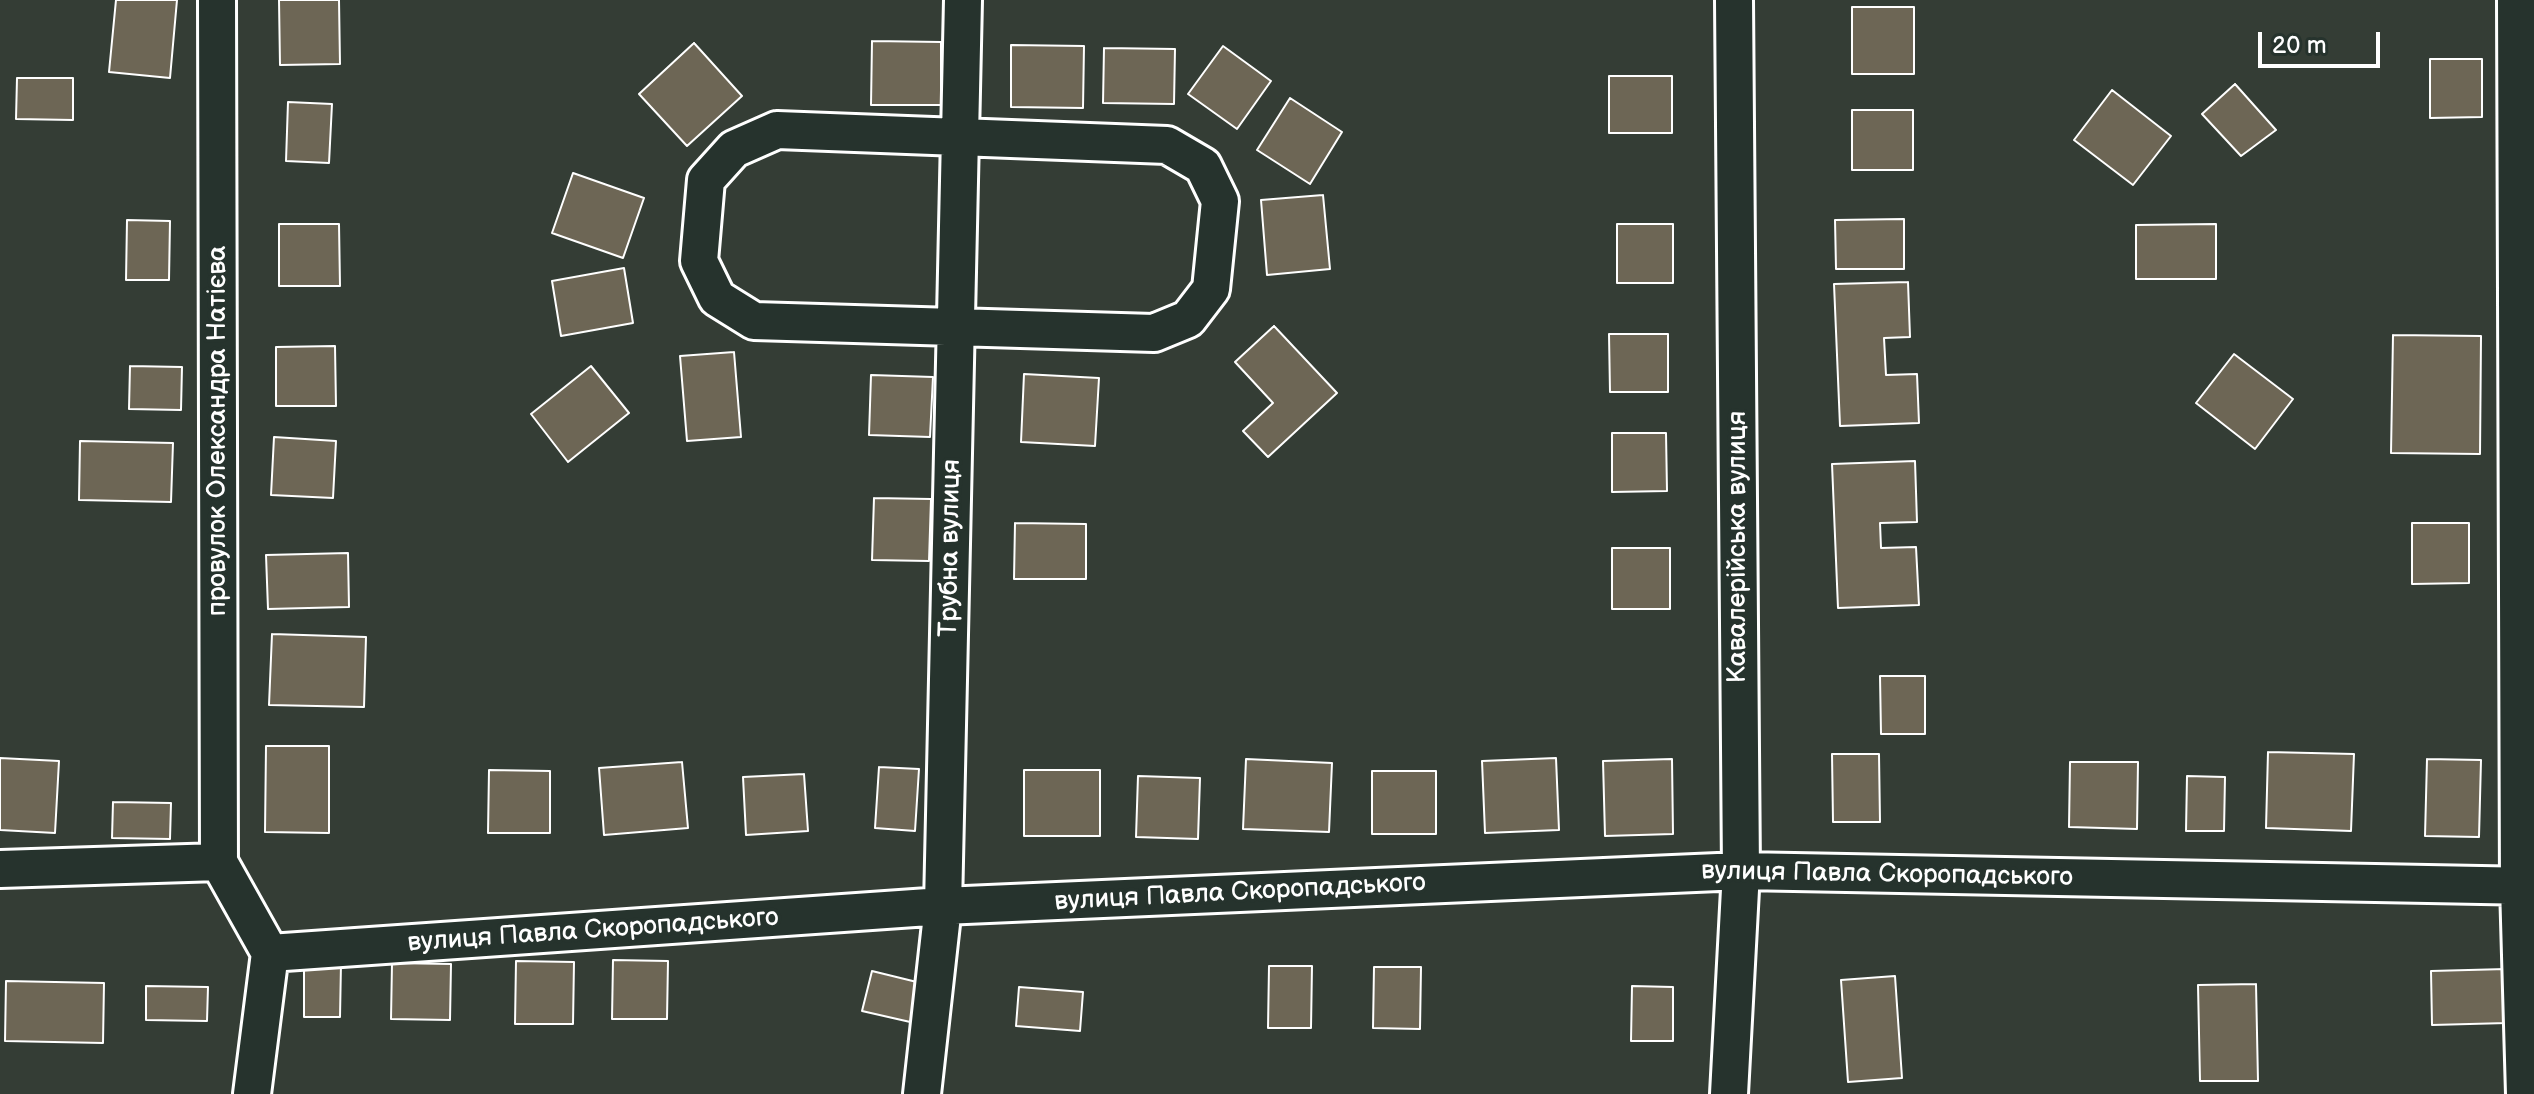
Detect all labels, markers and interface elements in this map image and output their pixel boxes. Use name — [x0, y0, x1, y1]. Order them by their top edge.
scale bar — [2262, 16, 2384, 66]
text: 20 m — [2272, 31, 2327, 60]
street label: провулок Олександра Натієва — [202, 246, 234, 616]
street label: Кавалерійська вулиця — [1722, 411, 1754, 683]
street label: Трубна вулиця — [934, 459, 968, 637]
street label: вулиця Павла Скоропадського — [1701, 856, 2073, 894]
street label: вулиця Павла Скоропадського — [1053, 868, 1427, 918]
street label: вулиця Павла Скоропадського — [406, 902, 780, 960]

